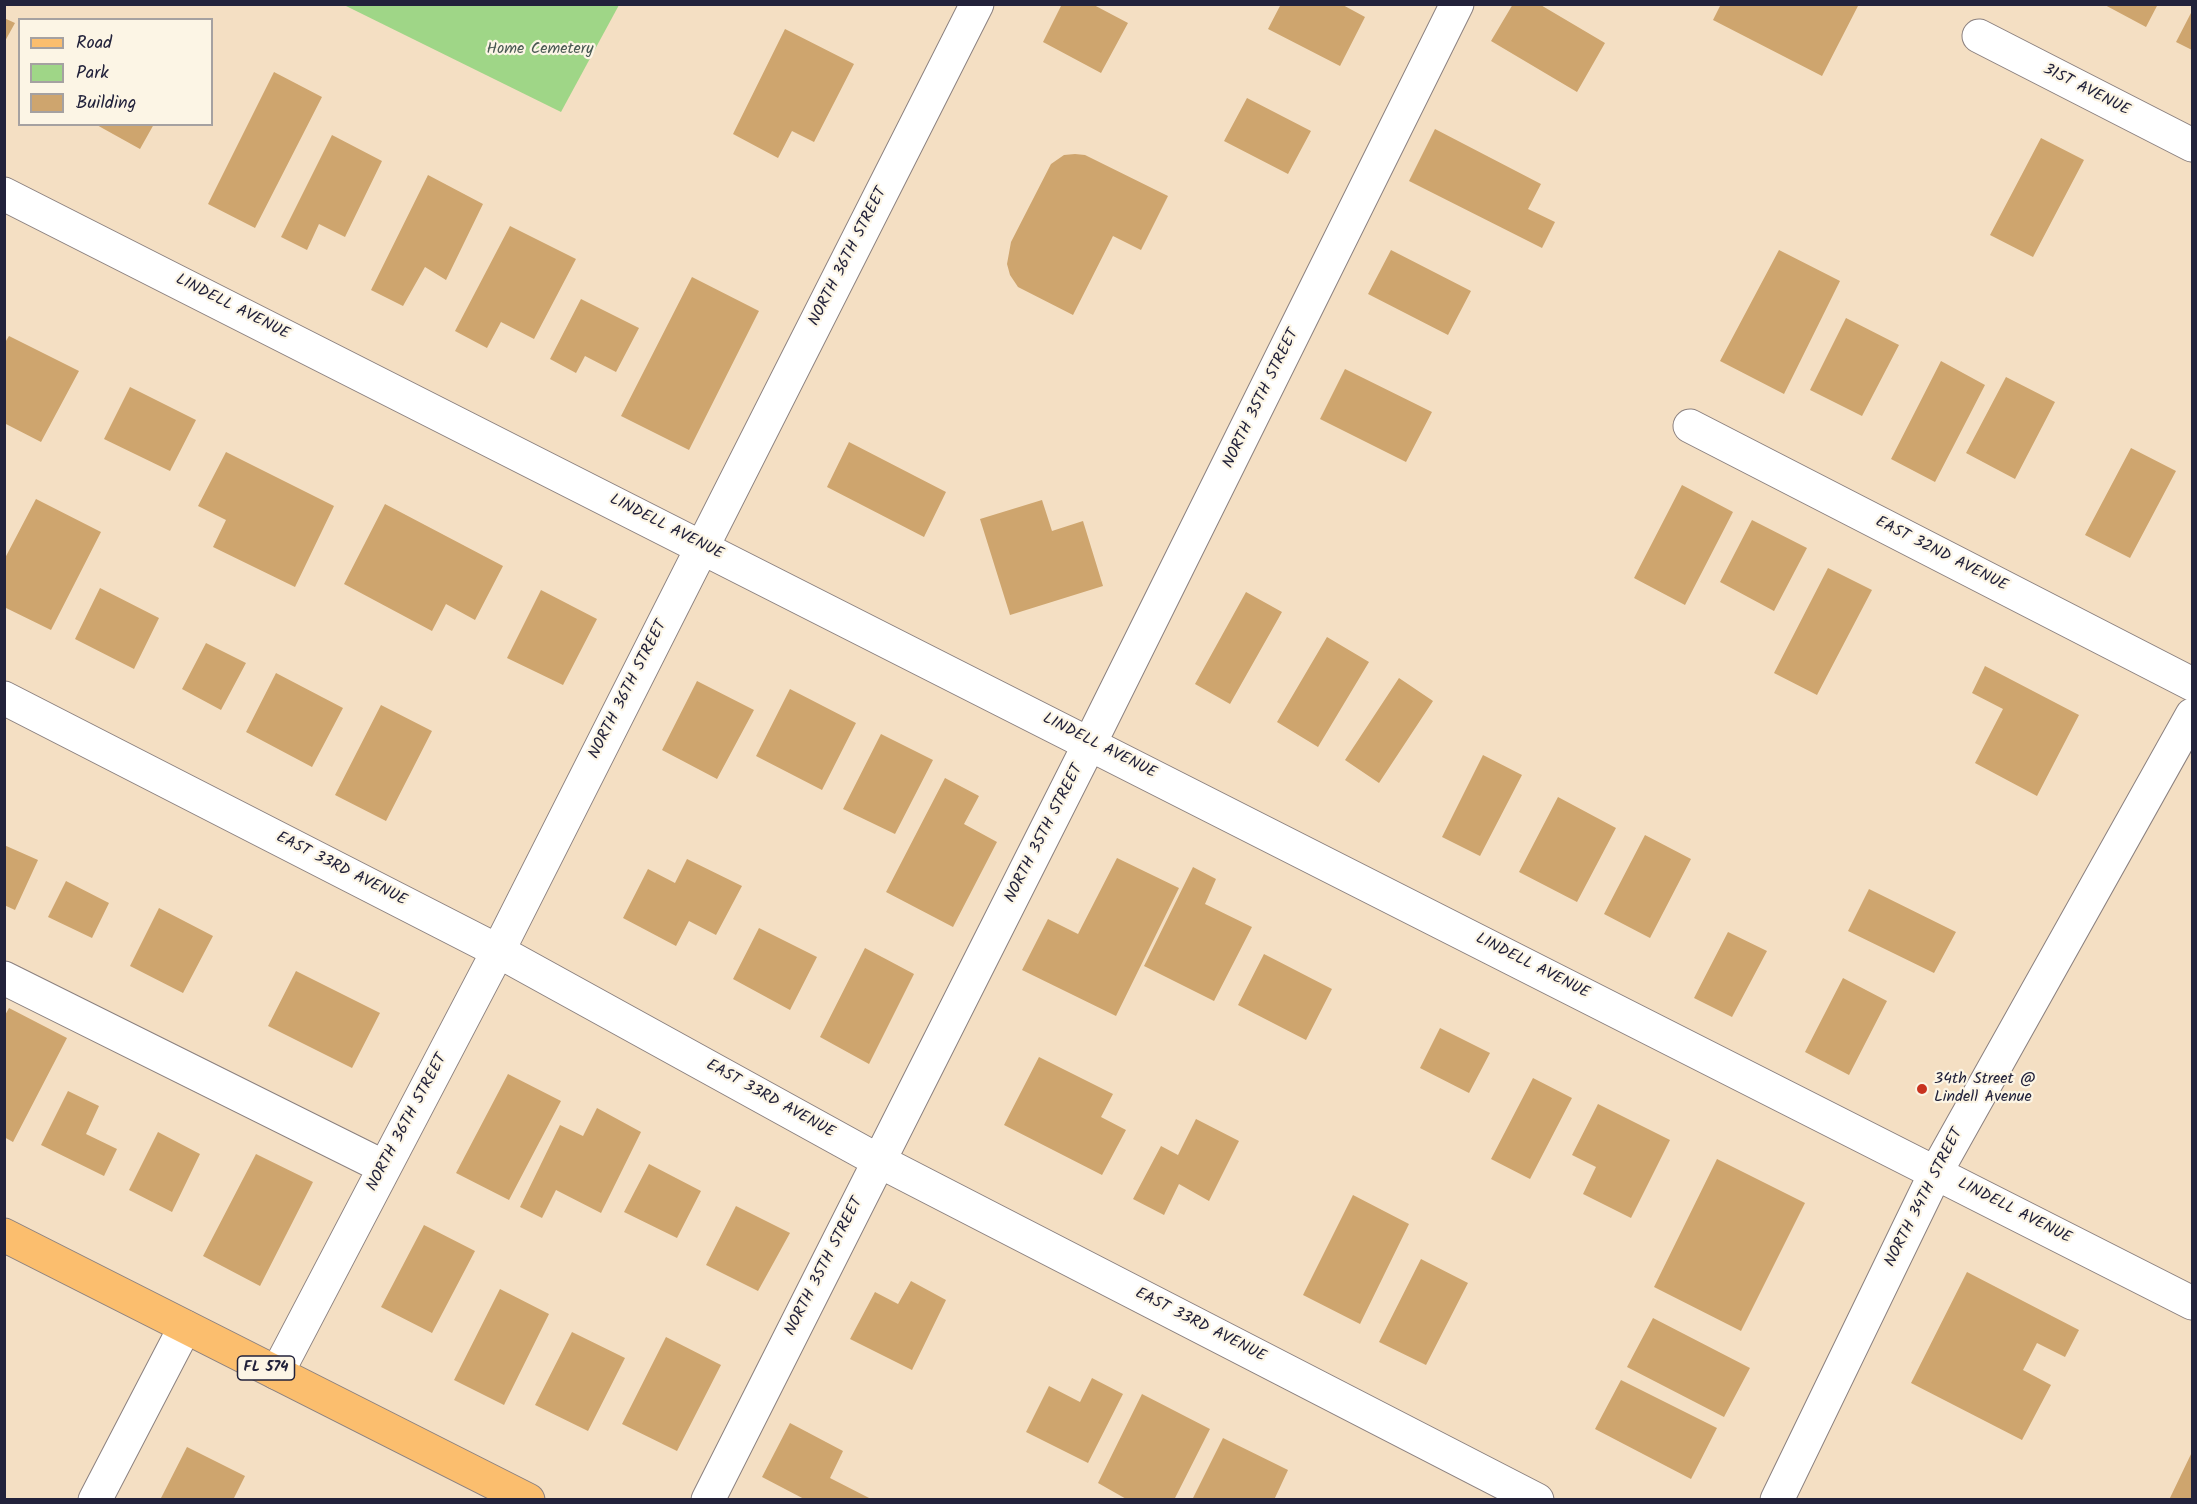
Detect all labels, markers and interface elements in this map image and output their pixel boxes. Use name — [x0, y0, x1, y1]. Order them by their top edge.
legend — [18, 18, 213, 126]
text: Road — [76, 29, 112, 58]
park label: Home Cemetery — [486, 40, 594, 60]
text: Park — [76, 59, 109, 88]
street label: 31ST AVENUE — [2039, 61, 2133, 121]
text: Building — [76, 89, 136, 118]
street label: NORTH 36TH STREET — [806, 184, 892, 330]
street label: LINDELL AVENUE — [172, 271, 292, 345]
street label: NORTH 35TH STREET — [1220, 326, 1304, 472]
street label: LINDELL AVENUE — [606, 491, 726, 565]
street label: EAST 32ND AVENUE — [1872, 513, 2010, 597]
street label: NORTH 36TH STREET — [586, 617, 672, 763]
street label: LINDELL AVENUE — [1039, 710, 1159, 784]
street label: NORTH 35TH STREET — [1002, 762, 1088, 906]
street label: EAST 33RD AVENUE — [272, 829, 410, 911]
street label: LINDELL AVENUE — [1472, 930, 1592, 1004]
street label: NORTH 36TH STREET — [364, 1051, 452, 1195]
street label: EAST 33RD AVENUE — [702, 1057, 838, 1143]
place label: 34th Street @ Lindell Avenue — [1934, 1070, 2036, 1108]
marker: 34th Street @ Lindell Avenue — [1915, 1082, 1929, 1096]
street label: NORTH 34TH STREET — [1882, 1125, 1968, 1271]
street label: LINDELL AVENUE — [1954, 1175, 2074, 1249]
street label: NORTH 35TH STREET — [782, 1195, 868, 1339]
street label: EAST 33RD AVENUE — [1131, 1285, 1269, 1367]
road number: FL 574 — [238, 1356, 294, 1380]

